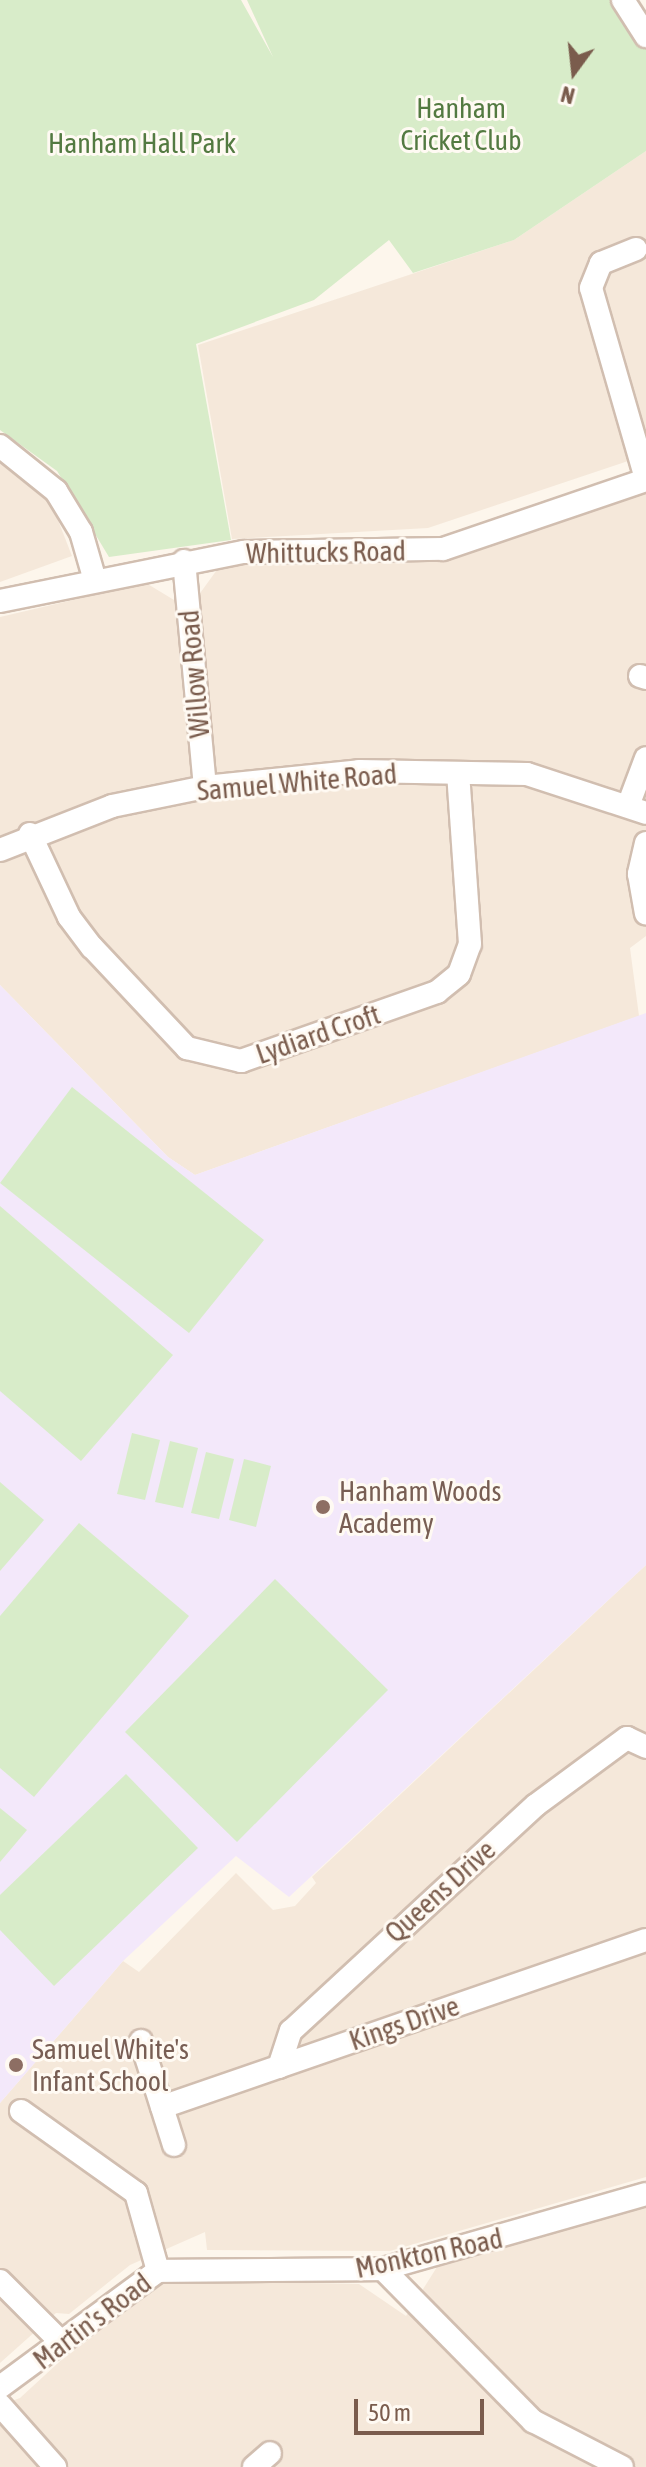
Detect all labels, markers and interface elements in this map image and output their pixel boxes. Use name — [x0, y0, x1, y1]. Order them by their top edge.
north arrow — [534, 32, 614, 112]
text: N — [558, 81, 577, 109]
park label: Hanham Cricket Club — [401, 91, 521, 157]
park label: Hanham Hall Park — [48, 126, 236, 160]
street label: Whittucks Road — [246, 534, 406, 570]
street label: Willow Road — [172, 609, 216, 739]
street label: Samuel White Road — [196, 757, 398, 807]
street label: Lydiard Croft — [251, 997, 385, 1071]
place label: Hanham Woods Academy — [339, 1474, 501, 1540]
marker: Hanham Woods Academy — [314, 1498, 332, 1516]
street label: Queens Drive — [378, 1833, 502, 1949]
street label: Kings Drive — [345, 1989, 463, 2057]
place label: Samuel White's Infant School — [32, 2032, 189, 2098]
marker: Samuel White's Infant School — [7, 2056, 25, 2074]
street label: Monkton Road — [352, 2221, 506, 2285]
street label: Martin's Road — [26, 2266, 158, 2376]
scale bar — [358, 2383, 488, 2433]
text: 50 m — [368, 2399, 411, 2426]

